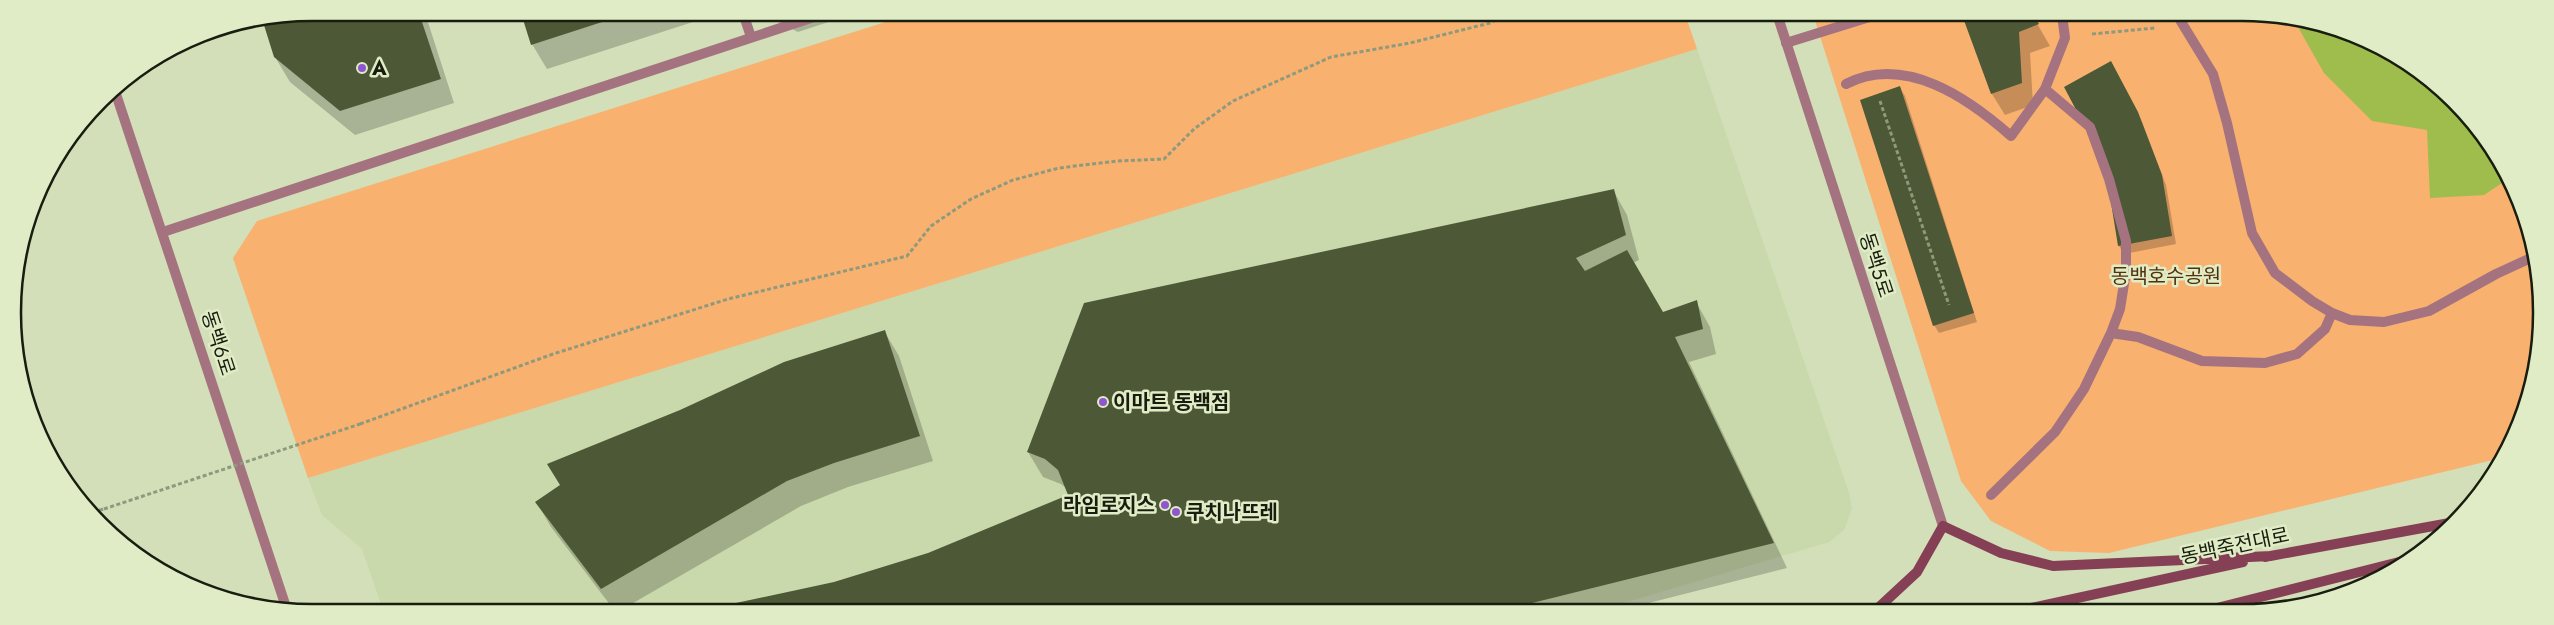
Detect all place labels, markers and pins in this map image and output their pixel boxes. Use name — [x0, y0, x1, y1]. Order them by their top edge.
place label: A — [371, 54, 387, 83]
marker: A — [356, 62, 368, 74]
place label: 이마트 동백점 — [1113, 388, 1229, 417]
marker: 이마트 동백점 — [1097, 396, 1109, 408]
place label: 라임로지스 — [1063, 491, 1155, 520]
place label: 쿠치나뜨레 — [1186, 498, 1278, 527]
marker: 라임로지스 — [1159, 499, 1171, 511]
marker: 쿠치나뜨레 — [1170, 506, 1182, 518]

